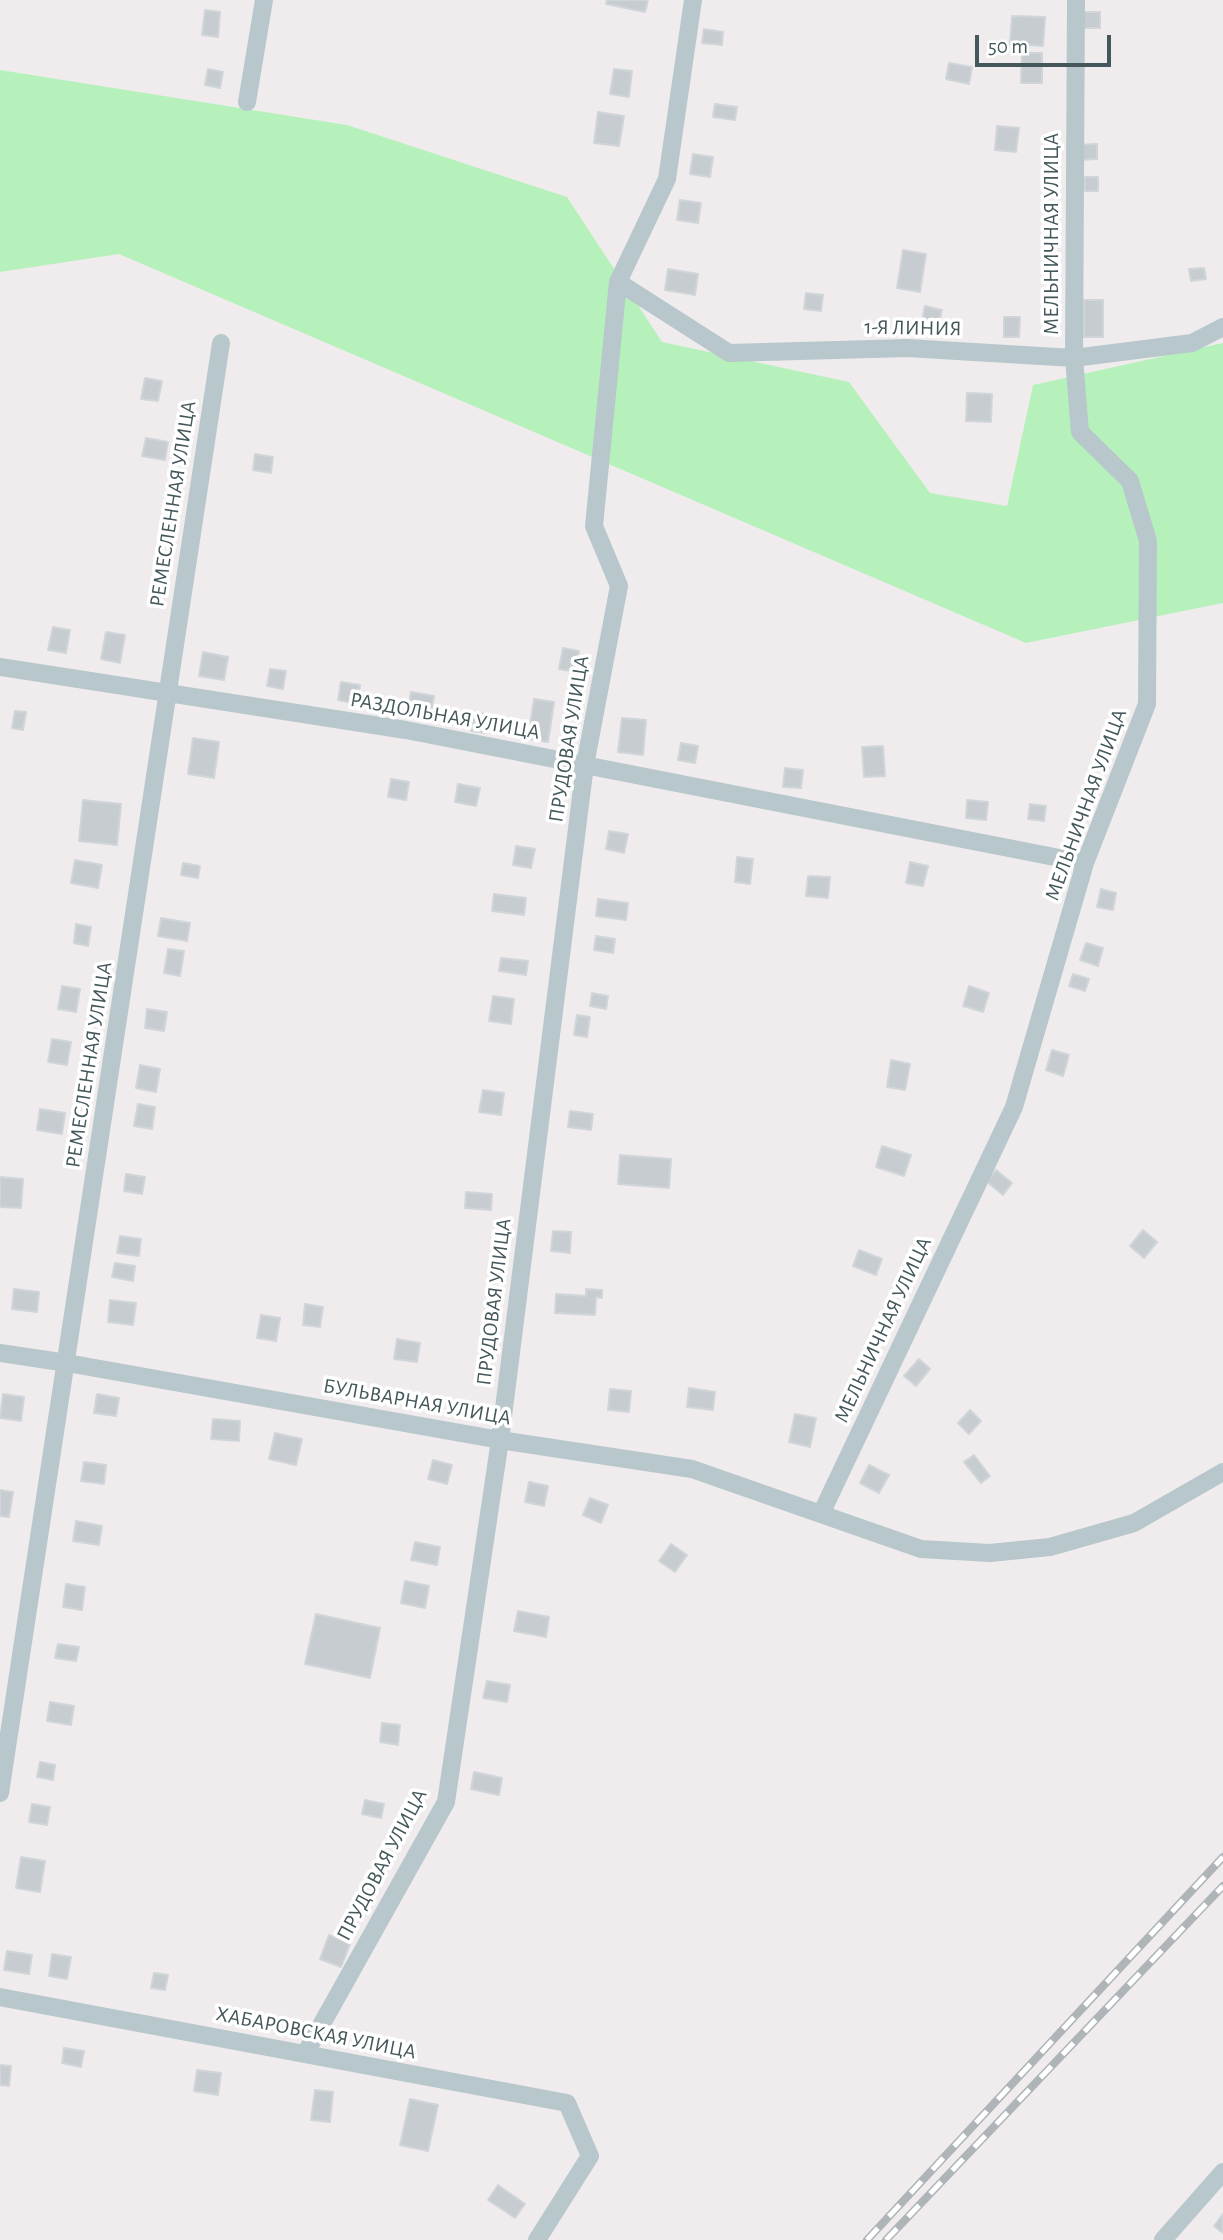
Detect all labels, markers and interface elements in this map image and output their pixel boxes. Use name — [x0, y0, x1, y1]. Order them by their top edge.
scale bar — [978, 21, 1114, 65]
text: 50 m — [988, 36, 1028, 57]
street label: МЕЛЬНИЧНАЯ УЛИЦА — [1039, 133, 1065, 335]
street label: 1-Я ЛИНИЯ — [864, 315, 962, 341]
street label: РЕМЕСЛЕННАЯ УЛИЦА — [144, 399, 202, 609]
street label: ПРУДОВАЯ УЛИЦА — [543, 654, 595, 824]
street label: РАЗДОЛЬНАЯ УЛИЦА — [348, 687, 542, 745]
street label: МЕЛЬНИЧНАЯ УЛИЦА — [1040, 706, 1132, 904]
street label: РЕМЕСЛЕННАЯ УЛИЦА — [60, 960, 118, 1170]
street label: ПРУДОВАЯ УЛИЦА — [471, 1217, 517, 1387]
street label: МЕЛЬНИЧНАЯ УЛИЦА — [829, 1233, 937, 1427]
street label: БУЛЬВАРНАЯ УЛИЦА — [321, 1373, 513, 1431]
street label: ПРУДОВАЯ УЛИЦА — [331, 1785, 433, 1945]
street label: ХАБАРОВСКАЯ УЛИЦА — [214, 2001, 418, 2065]

